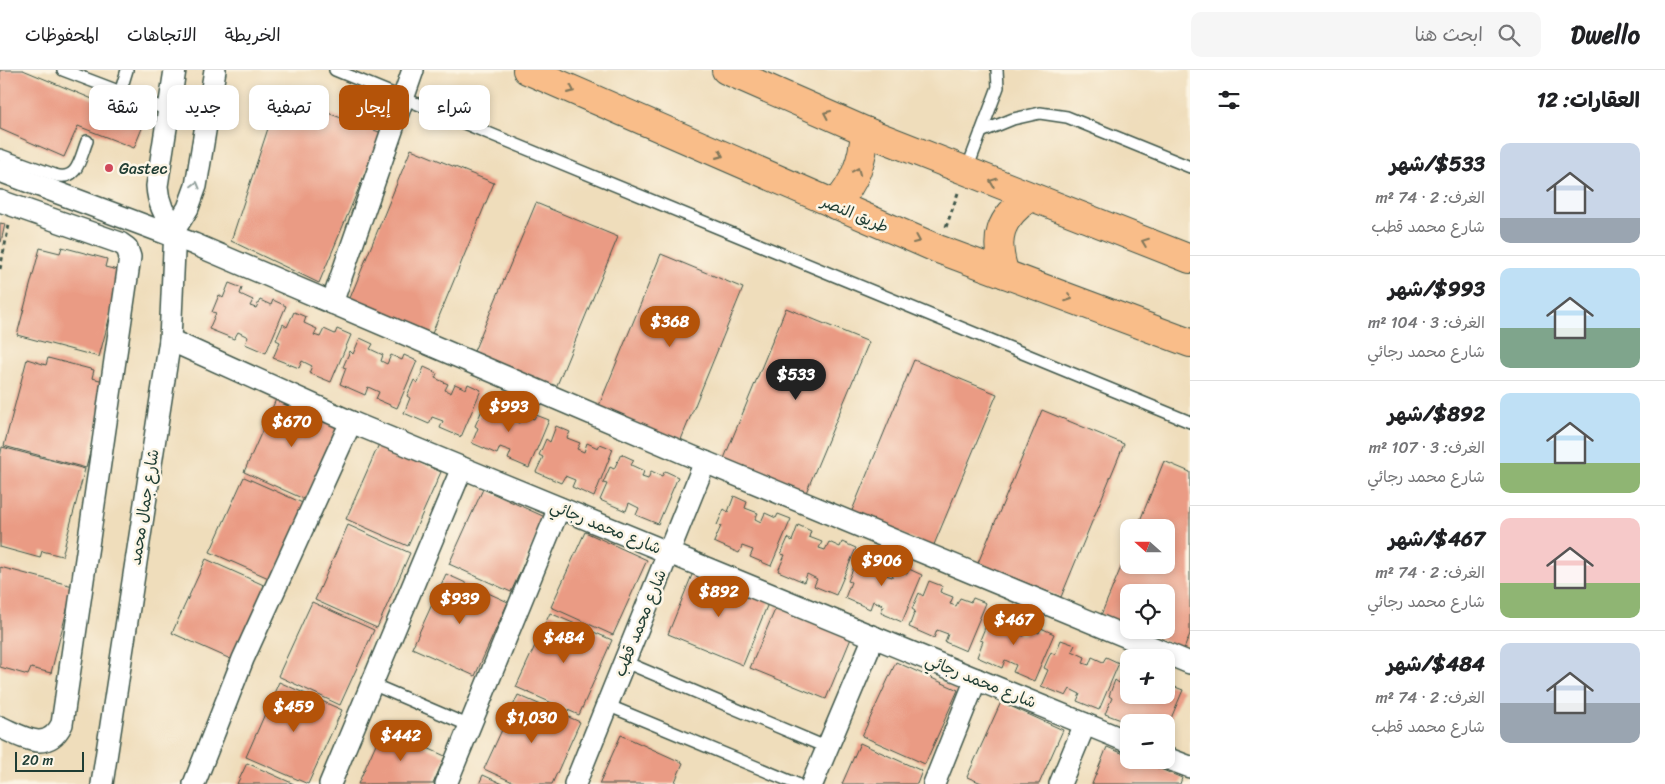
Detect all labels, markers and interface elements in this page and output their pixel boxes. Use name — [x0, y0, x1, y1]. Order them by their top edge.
search box — [1191, 12, 1541, 57]
text: Dwello — [1571, 14, 1640, 56]
text: ابحث هنا — [1414, 18, 1483, 51]
text: المحفوظات — [25, 19, 99, 51]
text: الاتجاهات — [127, 19, 197, 51]
text: الخريطة — [225, 19, 281, 51]
icon: search — [1495, 21, 1523, 49]
text: العقارات: 12 — [1537, 81, 1640, 119]
one-way arrow — [566, 83, 575, 94]
chip: شقة — [89, 85, 157, 130]
chip: جديد — [167, 85, 239, 130]
chip: تصفية — [249, 85, 329, 130]
chip: إيجار — [339, 85, 409, 130]
chip: شراء — [419, 85, 490, 130]
icon: filters — [1215, 86, 1243, 114]
one-way arrow — [823, 110, 832, 121]
text: $533/شهر — [1390, 145, 1485, 183]
one-way arrow — [715, 148, 724, 159]
place label: Gastec — [119, 154, 168, 183]
marker: Gastec — [103, 162, 115, 174]
icon: home — [1540, 163, 1600, 223]
one-way arrow — [851, 167, 861, 176]
one-way arrow — [989, 178, 998, 189]
one-way arrow — [190, 181, 201, 190]
text: الغرف: 2 · 74 m² — [1375, 183, 1485, 212]
street label: طريق النصر — [815, 186, 893, 241]
text: شارع محمد قطب — [1371, 212, 1485, 241]
one-way arrow — [912, 234, 921, 244]
one-way arrow — [1141, 237, 1149, 247]
text: $993/شهر — [1388, 270, 1485, 308]
icon: home — [1540, 288, 1600, 348]
one-way arrow — [1065, 292, 1073, 302]
pin: $368 — [640, 306, 700, 348]
text: $368 — [651, 307, 689, 336]
text: الغرف: 3 · 104 m² — [1368, 308, 1485, 337]
text: شارع محمد رجائي — [1367, 337, 1485, 366]
pin: $533 — [766, 358, 826, 401]
text: $533 — [777, 360, 815, 389]
pin: $993 — [479, 390, 539, 433]
text: $993 — [489, 392, 529, 421]
text: $892/شهر — [1388, 395, 1485, 433]
pin: $670 — [262, 406, 322, 448]
text: $670 — [272, 407, 312, 436]
icon: home — [1540, 413, 1600, 473]
text: الغرف: 3 · 107 m² — [1369, 433, 1485, 462]
street label: شارع جمال محمد — [121, 447, 167, 567]
text: شارع محمد رجائي — [1367, 462, 1485, 491]
street label: شارع محمد رجائي — [546, 492, 666, 562]
north arrow — [1120, 519, 1175, 574]
map controls — [1120, 519, 1175, 769]
text: $467/شهر — [1388, 520, 1485, 558]
icon: home — [1540, 538, 1600, 598]
pin: $906 — [852, 544, 912, 587]
text: $906 — [862, 546, 902, 575]
text: الغرف: 2 · 74 m² — [1375, 558, 1485, 587]
street label: شارع محمد قطب — [605, 565, 675, 681]
pin: $892 — [689, 576, 749, 618]
text: $892 — [699, 577, 739, 606]
pin: $939 — [430, 582, 490, 625]
text: $939 — [440, 584, 480, 613]
button: locate — [1120, 584, 1175, 639]
text: شارع محمد رجائي — [1367, 587, 1485, 616]
pin: $467 — [984, 604, 1044, 646]
text: $467 — [995, 605, 1034, 634]
pin: $484 — [534, 622, 594, 664]
text: $484 — [544, 623, 584, 652]
text: $484/شهر — [1387, 645, 1485, 683]
street label: شارع محمد رجائي — [921, 646, 1041, 716]
button: + — [1120, 649, 1175, 704]
icon: home — [1540, 663, 1600, 723]
text: الغرف: 2 · 74 m² — [1375, 683, 1485, 712]
pin: $459 — [264, 690, 324, 733]
text: $459 — [274, 692, 314, 721]
pin: $1,030 — [491, 702, 573, 744]
text: $1,030 — [507, 703, 557, 732]
text: شارع محمد قطب — [1371, 712, 1485, 741]
button: − — [1120, 714, 1175, 769]
pin: $442 — [371, 720, 431, 762]
text: $442 — [381, 721, 421, 750]
text: 20 m — [22, 748, 53, 773]
scale bar — [15, 749, 84, 772]

